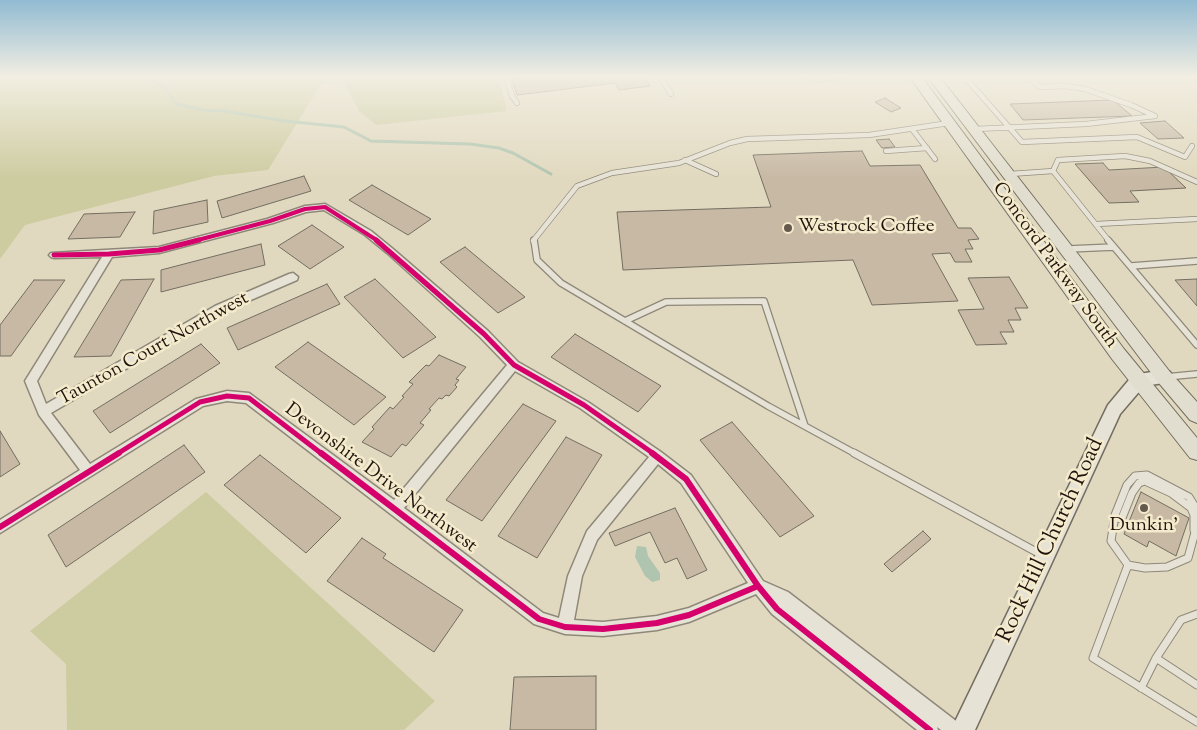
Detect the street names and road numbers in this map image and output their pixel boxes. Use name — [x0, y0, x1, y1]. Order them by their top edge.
street label: Concord Parkway South — [986, 179, 1122, 353]
street label: Taunton Court Northwest — [55, 288, 253, 412]
street label: Devonshire Drive Northwest — [279, 399, 481, 559]
street label: Rock Hill Church Road — [993, 435, 1111, 647]

